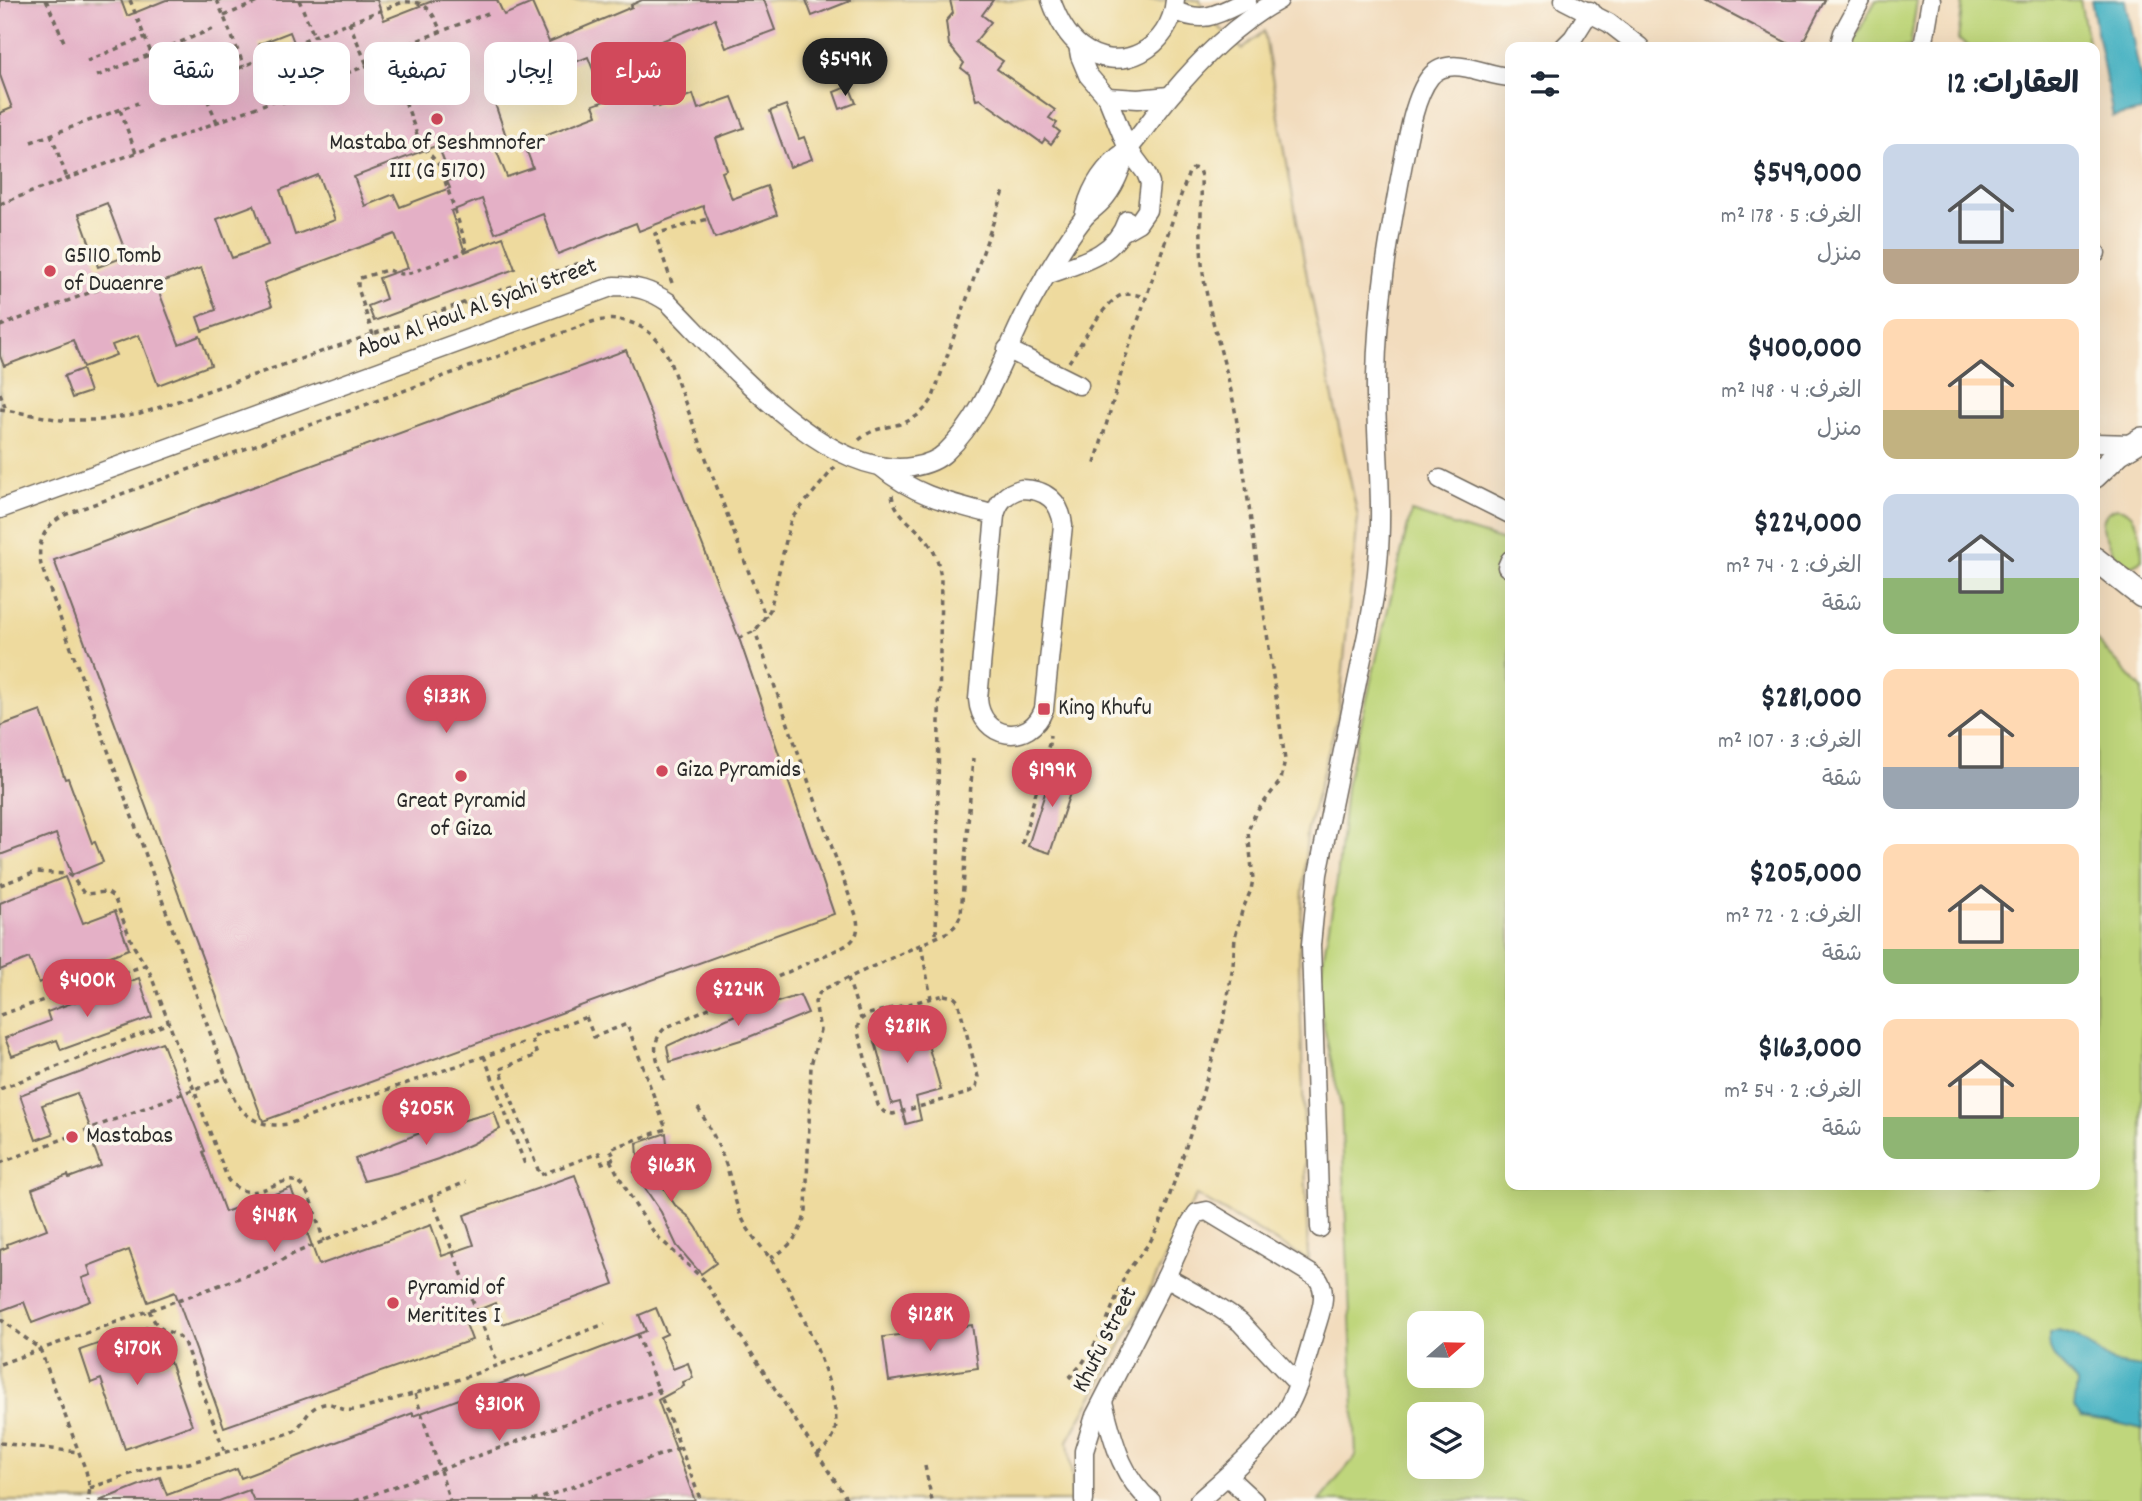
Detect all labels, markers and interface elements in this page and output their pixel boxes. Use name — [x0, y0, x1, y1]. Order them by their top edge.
pin: $549K — [796, 38, 894, 98]
chip: شقة — [149, 42, 239, 105]
chip: جديد — [253, 42, 350, 105]
chip: تصفية — [364, 42, 470, 105]
chip: إيجار — [484, 42, 577, 105]
chip: شراء — [591, 42, 686, 105]
text: $549K — [818, 44, 872, 77]
icon: filters — [1526, 65, 1564, 103]
text: العقارات: 12 — [1947, 65, 2079, 108]
marker: Mastaba of Seshmnofer III (G 5170) — [429, 111, 445, 127]
place label: Mastaba of Seshmnofer III (G 5170) — [329, 127, 545, 189]
text: $549,000 — [1752, 154, 1862, 197]
icon: home — [1939, 172, 2023, 256]
text: الغرف: 5 · 178 m² — [1721, 201, 1862, 234]
text: منزل — [1817, 239, 1862, 272]
place label: G5110 Tomb of Duaenre — [64, 240, 164, 302]
street label: Abou Al Houl Al Syahi Street — [352, 250, 602, 368]
marker: G5110 Tomb of Duaenre — [42, 263, 58, 279]
text: $400,000 — [1747, 329, 1862, 372]
icon: home — [1939, 347, 2023, 431]
text: الغرف: 4 · 148 m² — [1721, 376, 1862, 409]
text: منزل — [1817, 414, 1862, 447]
text: $224,000 — [1753, 504, 1862, 547]
icon: home — [1939, 522, 2023, 606]
text: الغرف: 2 · 74 m² — [1726, 551, 1862, 584]
text: شقة — [1822, 589, 1862, 622]
pin: $133K — [397, 676, 495, 735]
text: $281,000 — [1760, 679, 1862, 722]
text: $133K — [422, 681, 470, 714]
place label: King Khufu — [1058, 692, 1152, 726]
icon: home — [1939, 697, 2023, 781]
marker: King Khufu — [1036, 701, 1052, 717]
text: الغرف: 3 · 107 m² — [1718, 726, 1862, 759]
pin: $199K — [1003, 750, 1101, 809]
place label: Giza Pyramids — [676, 754, 801, 788]
text: $199K — [1028, 755, 1076, 788]
marker: Giza Pyramids — [654, 763, 670, 779]
text: شقة — [1822, 764, 1862, 797]
marker: Great Pyramid of Giza — [453, 768, 469, 784]
place label: Great Pyramid of Giza — [396, 785, 526, 847]
text: $205,000 — [1749, 854, 1862, 897]
icon: home — [1939, 872, 2023, 956]
text: الغرف: 2 · 72 m² — [1726, 901, 1862, 934]
text: شقة — [1822, 939, 1862, 972]
pin: $400K — [38, 960, 136, 1019]
text: $400K — [59, 965, 115, 998]
pin: $224K — [689, 968, 787, 1028]
text: $224K — [712, 974, 764, 1007]
pin: $281K — [858, 1006, 956, 1065]
text: $281K — [884, 1011, 930, 1044]
text: $163,000 — [1757, 1029, 1862, 1072]
icon: home — [1939, 1047, 2023, 1131]
text: الغرف: 2 · 54 m² — [1724, 1076, 1862, 1109]
pin: $205K — [377, 1088, 475, 1147]
text: $205K — [398, 1093, 454, 1126]
text: شقة — [1822, 1114, 1862, 1147]
place label: Mastabas — [86, 1120, 173, 1154]
marker: Mastabas — [64, 1129, 80, 1145]
pin: $163K — [622, 1144, 720, 1204]
text: $163K — [647, 1150, 695, 1183]
pin: $148K — [225, 1194, 323, 1254]
text: $148K — [251, 1200, 297, 1233]
place label: Pyramid of Meritites I — [407, 1272, 505, 1334]
street label: Khufu Street — [1065, 1281, 1147, 1399]
pin: $128K — [881, 1294, 979, 1353]
marker: Pyramid of Meritites I — [385, 1295, 401, 1311]
text: $128K — [907, 1299, 953, 1332]
north arrow — [1407, 1311, 1484, 1388]
map controls — [1407, 1311, 1484, 1479]
pin: $170K — [88, 1328, 186, 1387]
text: $170K — [113, 1333, 161, 1366]
pin: $310K — [450, 1384, 548, 1443]
text: $310K — [474, 1389, 524, 1422]
button: layers — [1407, 1402, 1484, 1479]

